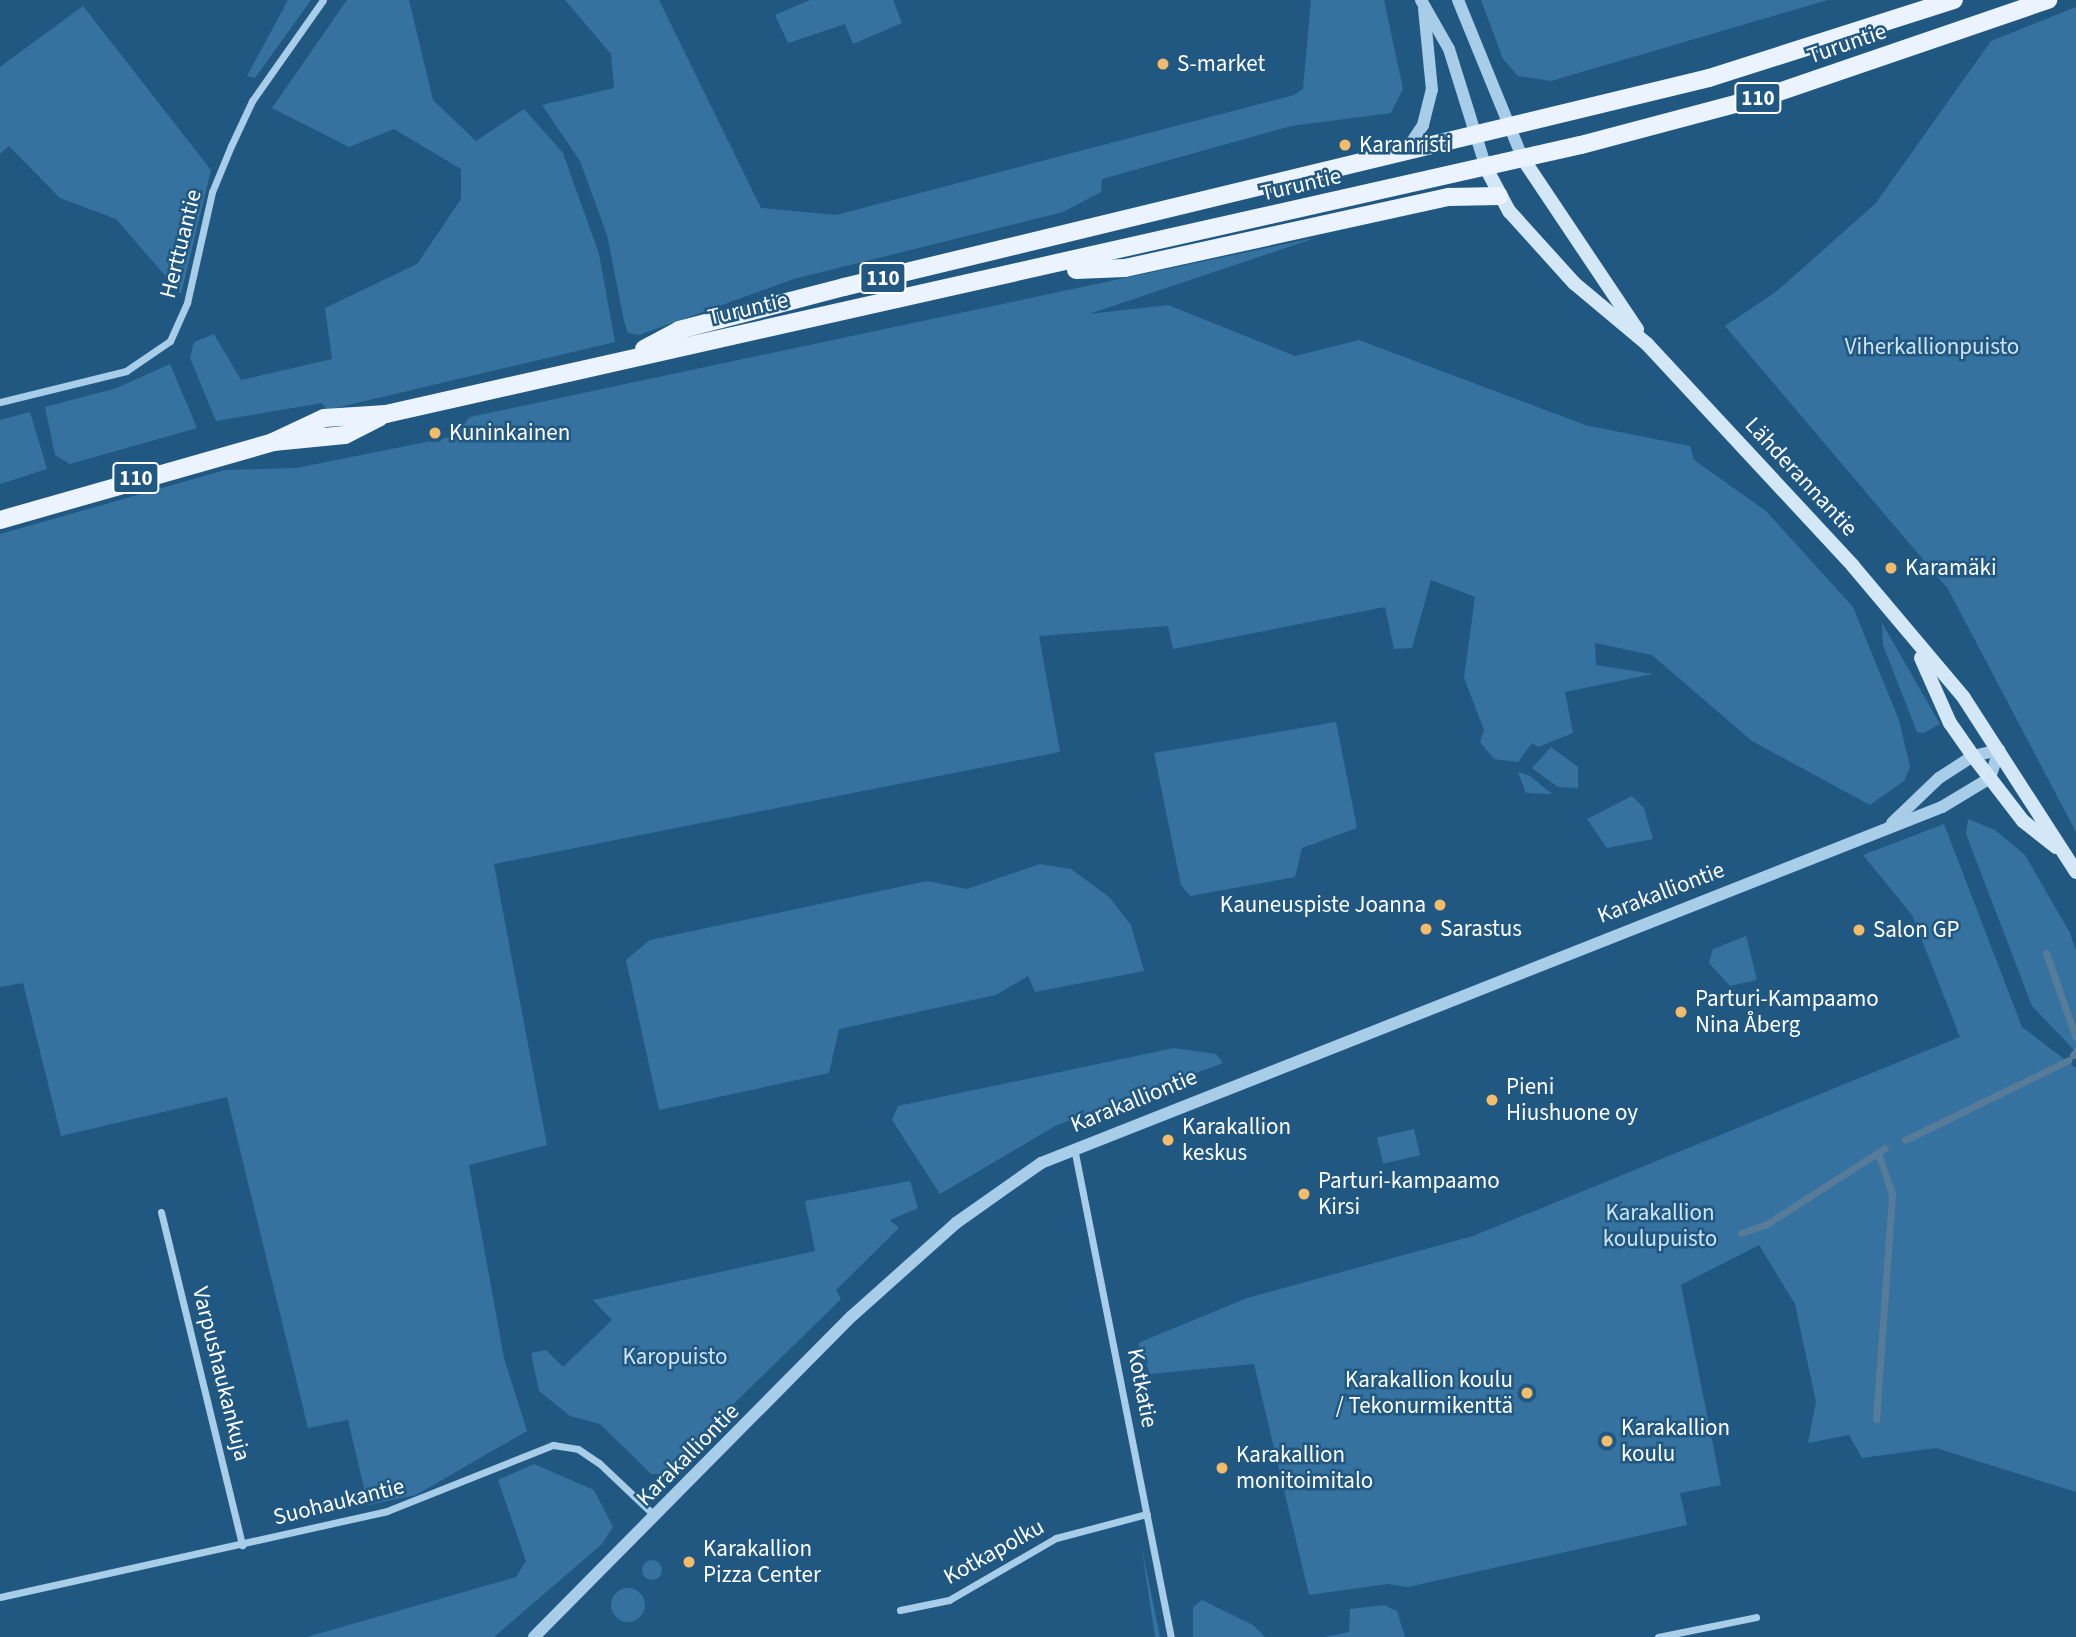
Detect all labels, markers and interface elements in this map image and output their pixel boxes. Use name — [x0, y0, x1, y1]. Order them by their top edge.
street label: Turuntie — [1804, 18, 1890, 70]
place label: S-market — [1177, 50, 1265, 78]
marker: S-market — [1155, 56, 1171, 72]
road number: 110 — [1734, 80, 1782, 116]
place label: Karanristi — [1359, 131, 1452, 159]
marker: Karanristi — [1337, 137, 1353, 153]
street label: Turuntie — [1258, 162, 1344, 208]
street label: Herttuantie — [154, 187, 208, 301]
road number: 110 — [858, 260, 908, 296]
street label: Turuntie — [705, 286, 791, 332]
park label: Viherkallionpuisto — [1845, 333, 2019, 361]
street label: Lähderannantie — [1739, 412, 1863, 542]
place label: Kuninkainen — [449, 419, 570, 447]
marker: Kuninkainen — [427, 425, 443, 441]
road number: 110 — [111, 461, 160, 496]
place label: Karamäki — [1905, 554, 1997, 582]
marker: Karamäki — [1883, 560, 1899, 576]
street label: Karakalliontie — [1594, 856, 1728, 930]
place label: Kauneuspiste Joanna — [1220, 891, 1426, 919]
marker: Kauneuspiste Joanna — [1432, 897, 1448, 913]
place label: Sarastus — [1440, 915, 1522, 943]
place label: Salon GP — [1873, 916, 1960, 944]
marker: Sarastus — [1418, 921, 1434, 937]
marker: Salon GP — [1851, 922, 1867, 938]
place label: Parturi-Kampaamo Nina Åberg — [1695, 985, 1879, 1039]
marker: Parturi-Kampaamo Nina Åberg — [1673, 1004, 1689, 1020]
street label: Karakalliontie — [1067, 1063, 1201, 1139]
place label: Pieni Hiushuone oy — [1506, 1073, 1638, 1127]
marker: Pieni Hiushuone oy — [1484, 1092, 1500, 1108]
place label: Karakallion keskus — [1182, 1113, 1291, 1167]
marker: Karakallion keskus — [1160, 1132, 1176, 1148]
place label: Parturi-kampaamo Kirsi — [1318, 1167, 1500, 1221]
marker: Parturi-kampaamo Kirsi — [1296, 1186, 1312, 1202]
park label: Karakallion koulupuisto — [1603, 1199, 1717, 1253]
street label: Varpushaukankuja — [186, 1284, 256, 1464]
park label: Karopuisto — [622, 1343, 728, 1371]
street label: Kotkatie — [1121, 1346, 1163, 1430]
place label: Karakallion koulu / Tekonurmikenttä — [1336, 1366, 1513, 1420]
marker: Karakallion koulu / Tekonurmikenttä — [1519, 1385, 1535, 1401]
street label: Karakalliontie — [631, 1398, 745, 1512]
place label: Karakallion koulu — [1621, 1414, 1730, 1468]
marker: Karakallion koulu — [1599, 1433, 1615, 1449]
place label: Karakallion monitoimitalo — [1236, 1441, 1373, 1495]
marker: Karakallion monitoimitalo — [1214, 1460, 1230, 1476]
street label: Suohaukantie — [271, 1472, 407, 1532]
street label: Kotkapolku — [939, 1513, 1049, 1591]
place label: Karakallion Pizza Center — [703, 1535, 821, 1589]
marker: Karakallion Pizza Center — [681, 1554, 697, 1570]

